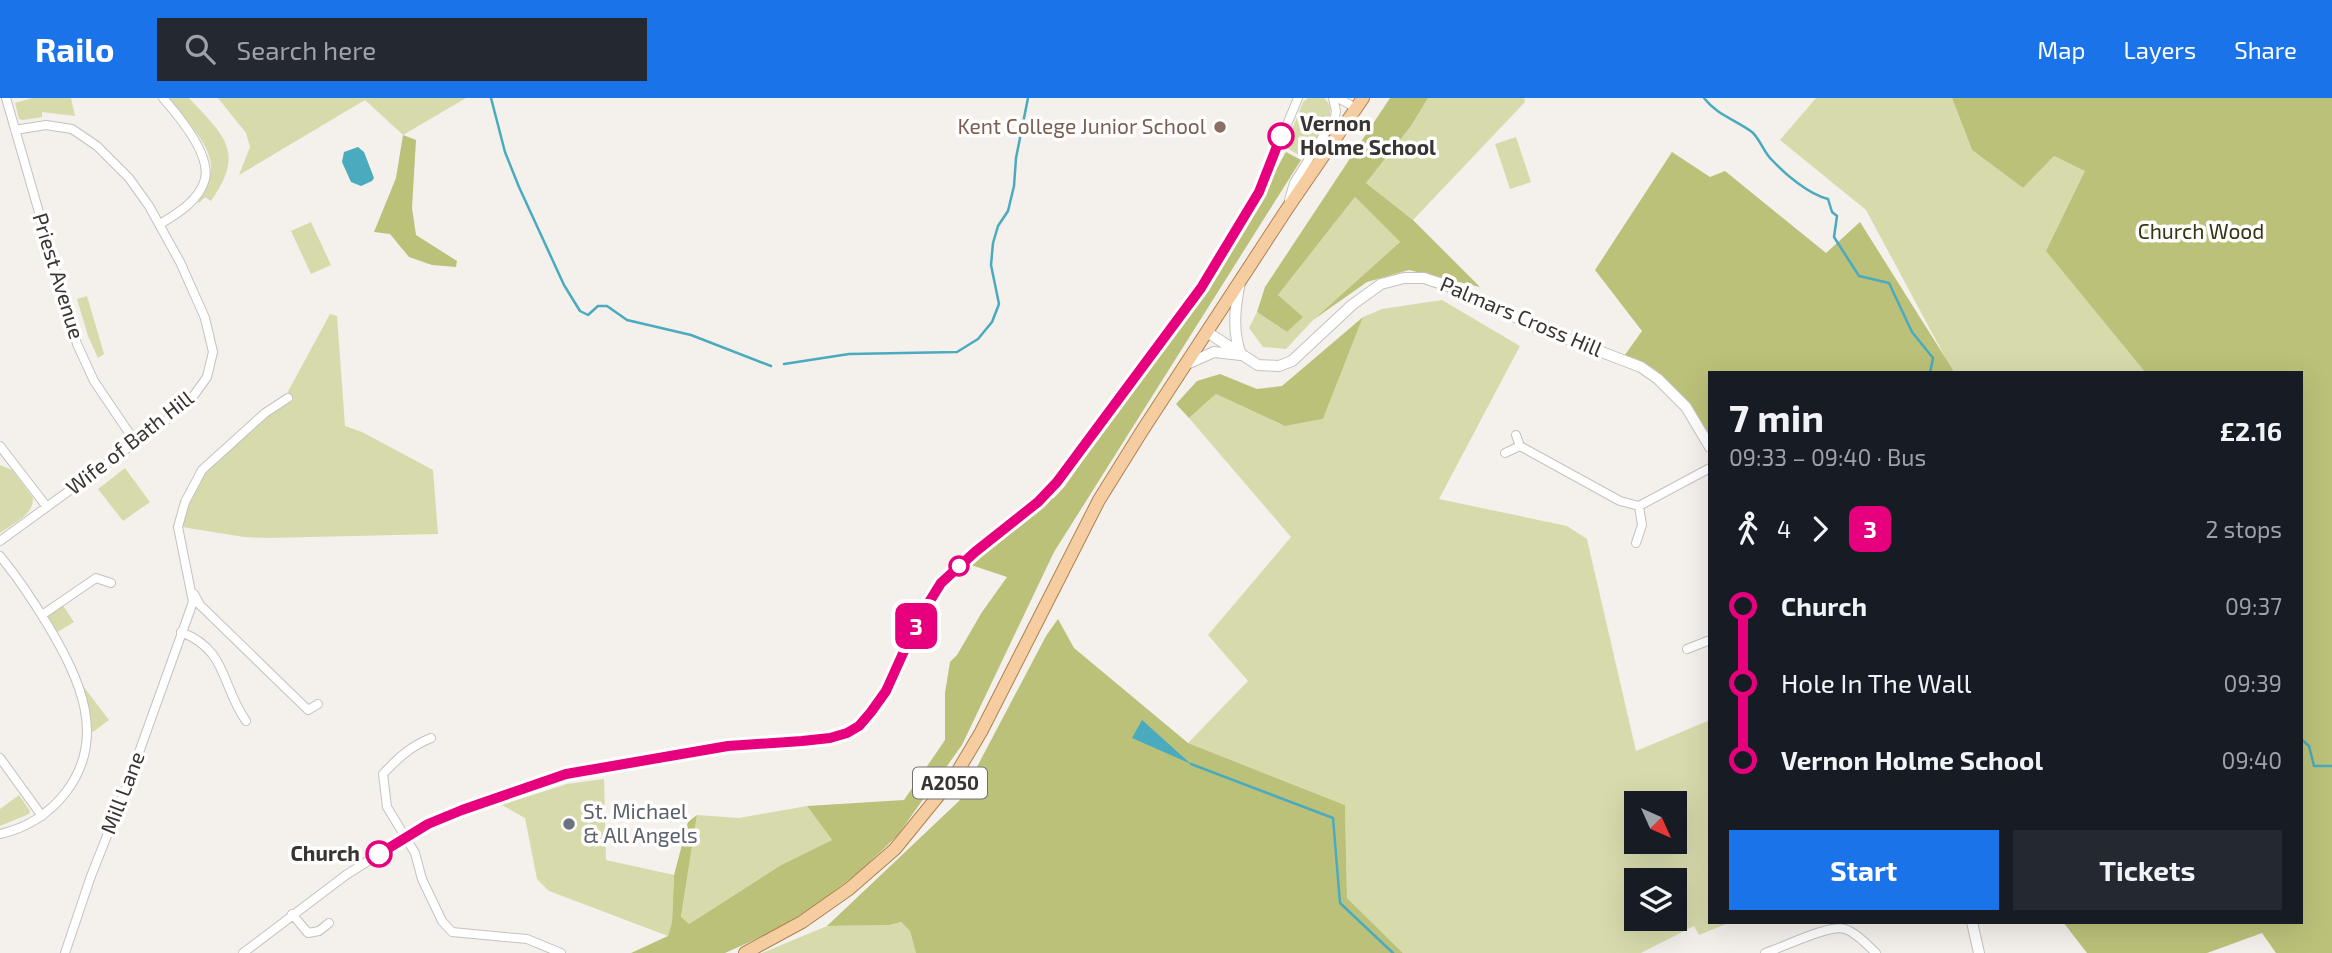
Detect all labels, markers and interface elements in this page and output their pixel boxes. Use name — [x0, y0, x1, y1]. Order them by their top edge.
search box — [157, 18, 647, 81]
text: Railo — [35, 29, 115, 69]
icon: search — [181, 30, 219, 68]
text: Search here — [237, 34, 376, 65]
text: Map — [2037, 35, 2085, 64]
text: Layers — [2123, 35, 2196, 64]
text: Share — [2234, 35, 2297, 64]
place label: Vernon Holme School — [1300, 110, 1436, 159]
place label: Kent College Junior School — [957, 113, 1207, 138]
marker: Kent College Junior School — [1212, 119, 1228, 135]
marker: Vernon Holme School — [1268, 123, 1294, 149]
street label: Priest Avenue — [28, 210, 90, 342]
park label: Church Wood — [2138, 218, 2264, 243]
street label: Palmars Cross Hill — [1437, 270, 1607, 361]
street label: Wife of Bath Hill — [61, 384, 198, 499]
text: 7 min — [1729, 394, 1824, 440]
text: £2.16 — [2220, 415, 2282, 446]
text: 09:33 – 09:40 · Bus — [1729, 443, 1926, 471]
icon: walk — [1729, 510, 1767, 548]
icon: forward — [1801, 510, 1839, 548]
text: 3 — [1863, 514, 1877, 543]
text: 4 — [1777, 515, 1791, 543]
text: 2 stops — [2205, 515, 2282, 543]
unlabelled marker — [949, 556, 969, 576]
text: Church — [1781, 590, 1867, 621]
text: 09:37 — [2225, 592, 2282, 620]
line badge: 3 — [893, 603, 939, 649]
text: 3 — [909, 611, 923, 640]
text: Hole In The Wall — [1781, 667, 1971, 698]
text: 09:39 — [2224, 669, 2282, 697]
text: Vernon Holme School — [1781, 744, 2043, 775]
text: 09:40 — [2222, 746, 2282, 774]
street label: Mill Lane — [95, 748, 149, 837]
road number: A2050 — [913, 768, 987, 798]
north arrow — [1624, 791, 1687, 854]
map controls — [1624, 791, 1687, 931]
place label: St. Michael & All Angels — [583, 798, 698, 847]
marker: St. Michael & All Angels — [561, 816, 577, 832]
button: Start — [1729, 830, 1999, 910]
button: Tickets — [2013, 830, 2282, 910]
place label: Church — [290, 840, 360, 865]
marker: Church — [366, 841, 392, 867]
button: layers — [1624, 868, 1687, 931]

